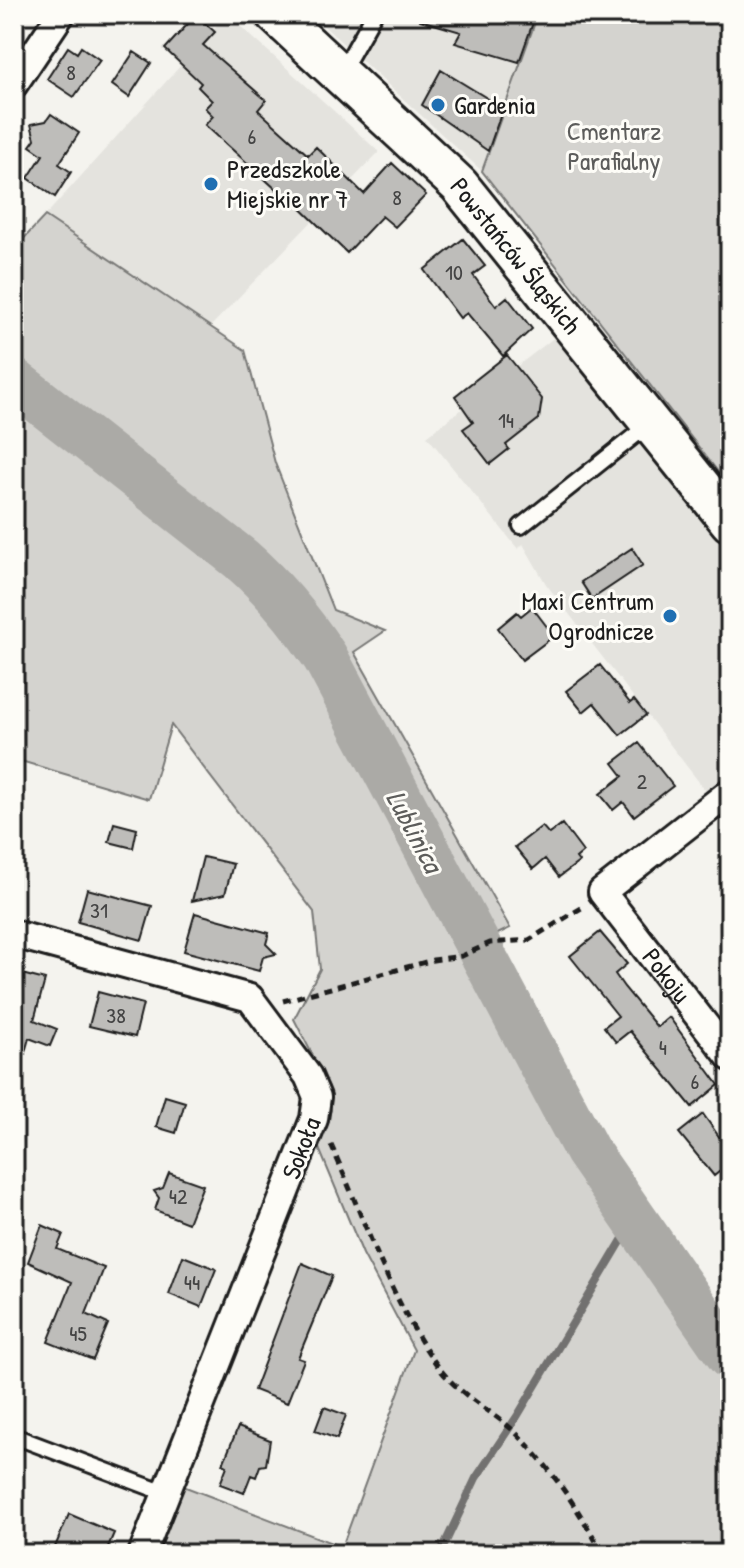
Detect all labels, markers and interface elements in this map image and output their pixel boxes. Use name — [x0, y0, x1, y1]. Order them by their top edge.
house number: 8 — [66, 57, 76, 87]
place label: Gardenia — [454, 87, 535, 122]
marker: Gardenia — [429, 96, 447, 114]
park label: Cmentarz Parafialny — [567, 113, 661, 178]
house number: 6 — [248, 121, 257, 151]
place label: Przedszkole Miejskie nr 7 — [227, 151, 348, 216]
street label: Powstańców Śląskich — [443, 170, 590, 341]
marker: Przedszkole Miejskie nr 7 — [202, 175, 220, 193]
house number: 8 — [392, 182, 402, 212]
house number: 10 — [445, 257, 463, 287]
house number: 14 — [498, 405, 514, 435]
place label: Maxi Centrum Ogrodnicze — [522, 583, 654, 648]
marker: Maxi Centrum Ogrodnicze — [661, 607, 679, 625]
house number: 2 — [637, 766, 648, 796]
water label: Lublinica — [378, 783, 454, 881]
house number: 31 — [90, 895, 108, 925]
street label: Pokoju — [635, 940, 700, 1010]
house number: 38 — [106, 1000, 126, 1030]
house number: 4 — [659, 1032, 667, 1062]
house number: 6 — [691, 1066, 700, 1096]
street label: Sokoła — [273, 1112, 328, 1184]
house number: 42 — [169, 1181, 188, 1211]
house number: 44 — [184, 1267, 200, 1297]
house number: 45 — [69, 1318, 87, 1348]

